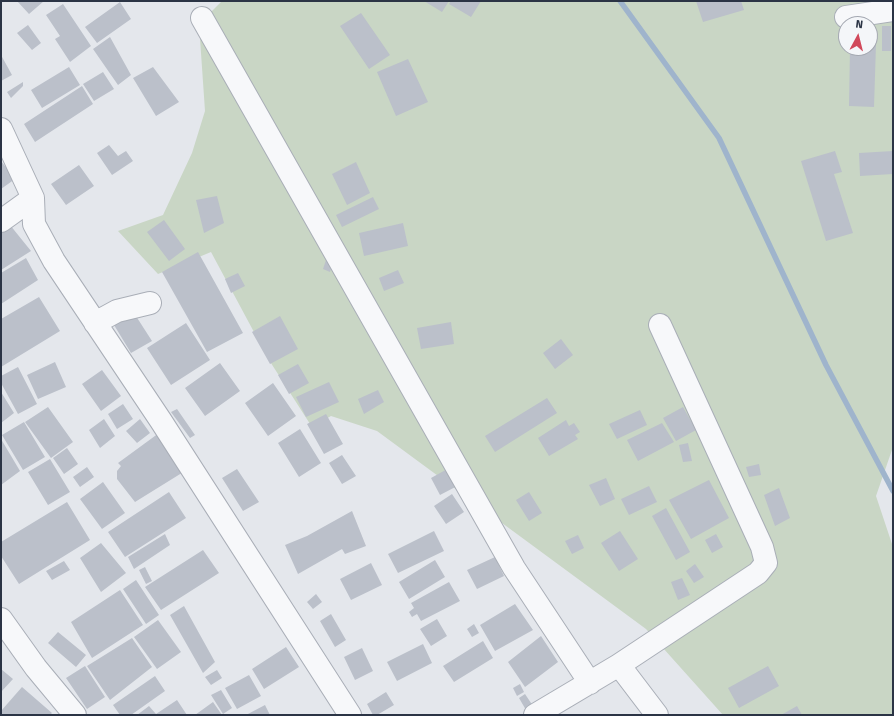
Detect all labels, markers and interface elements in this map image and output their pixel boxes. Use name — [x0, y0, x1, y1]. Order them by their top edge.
north arrow — [838, 16, 878, 56]
text: N — [855, 18, 864, 31]

